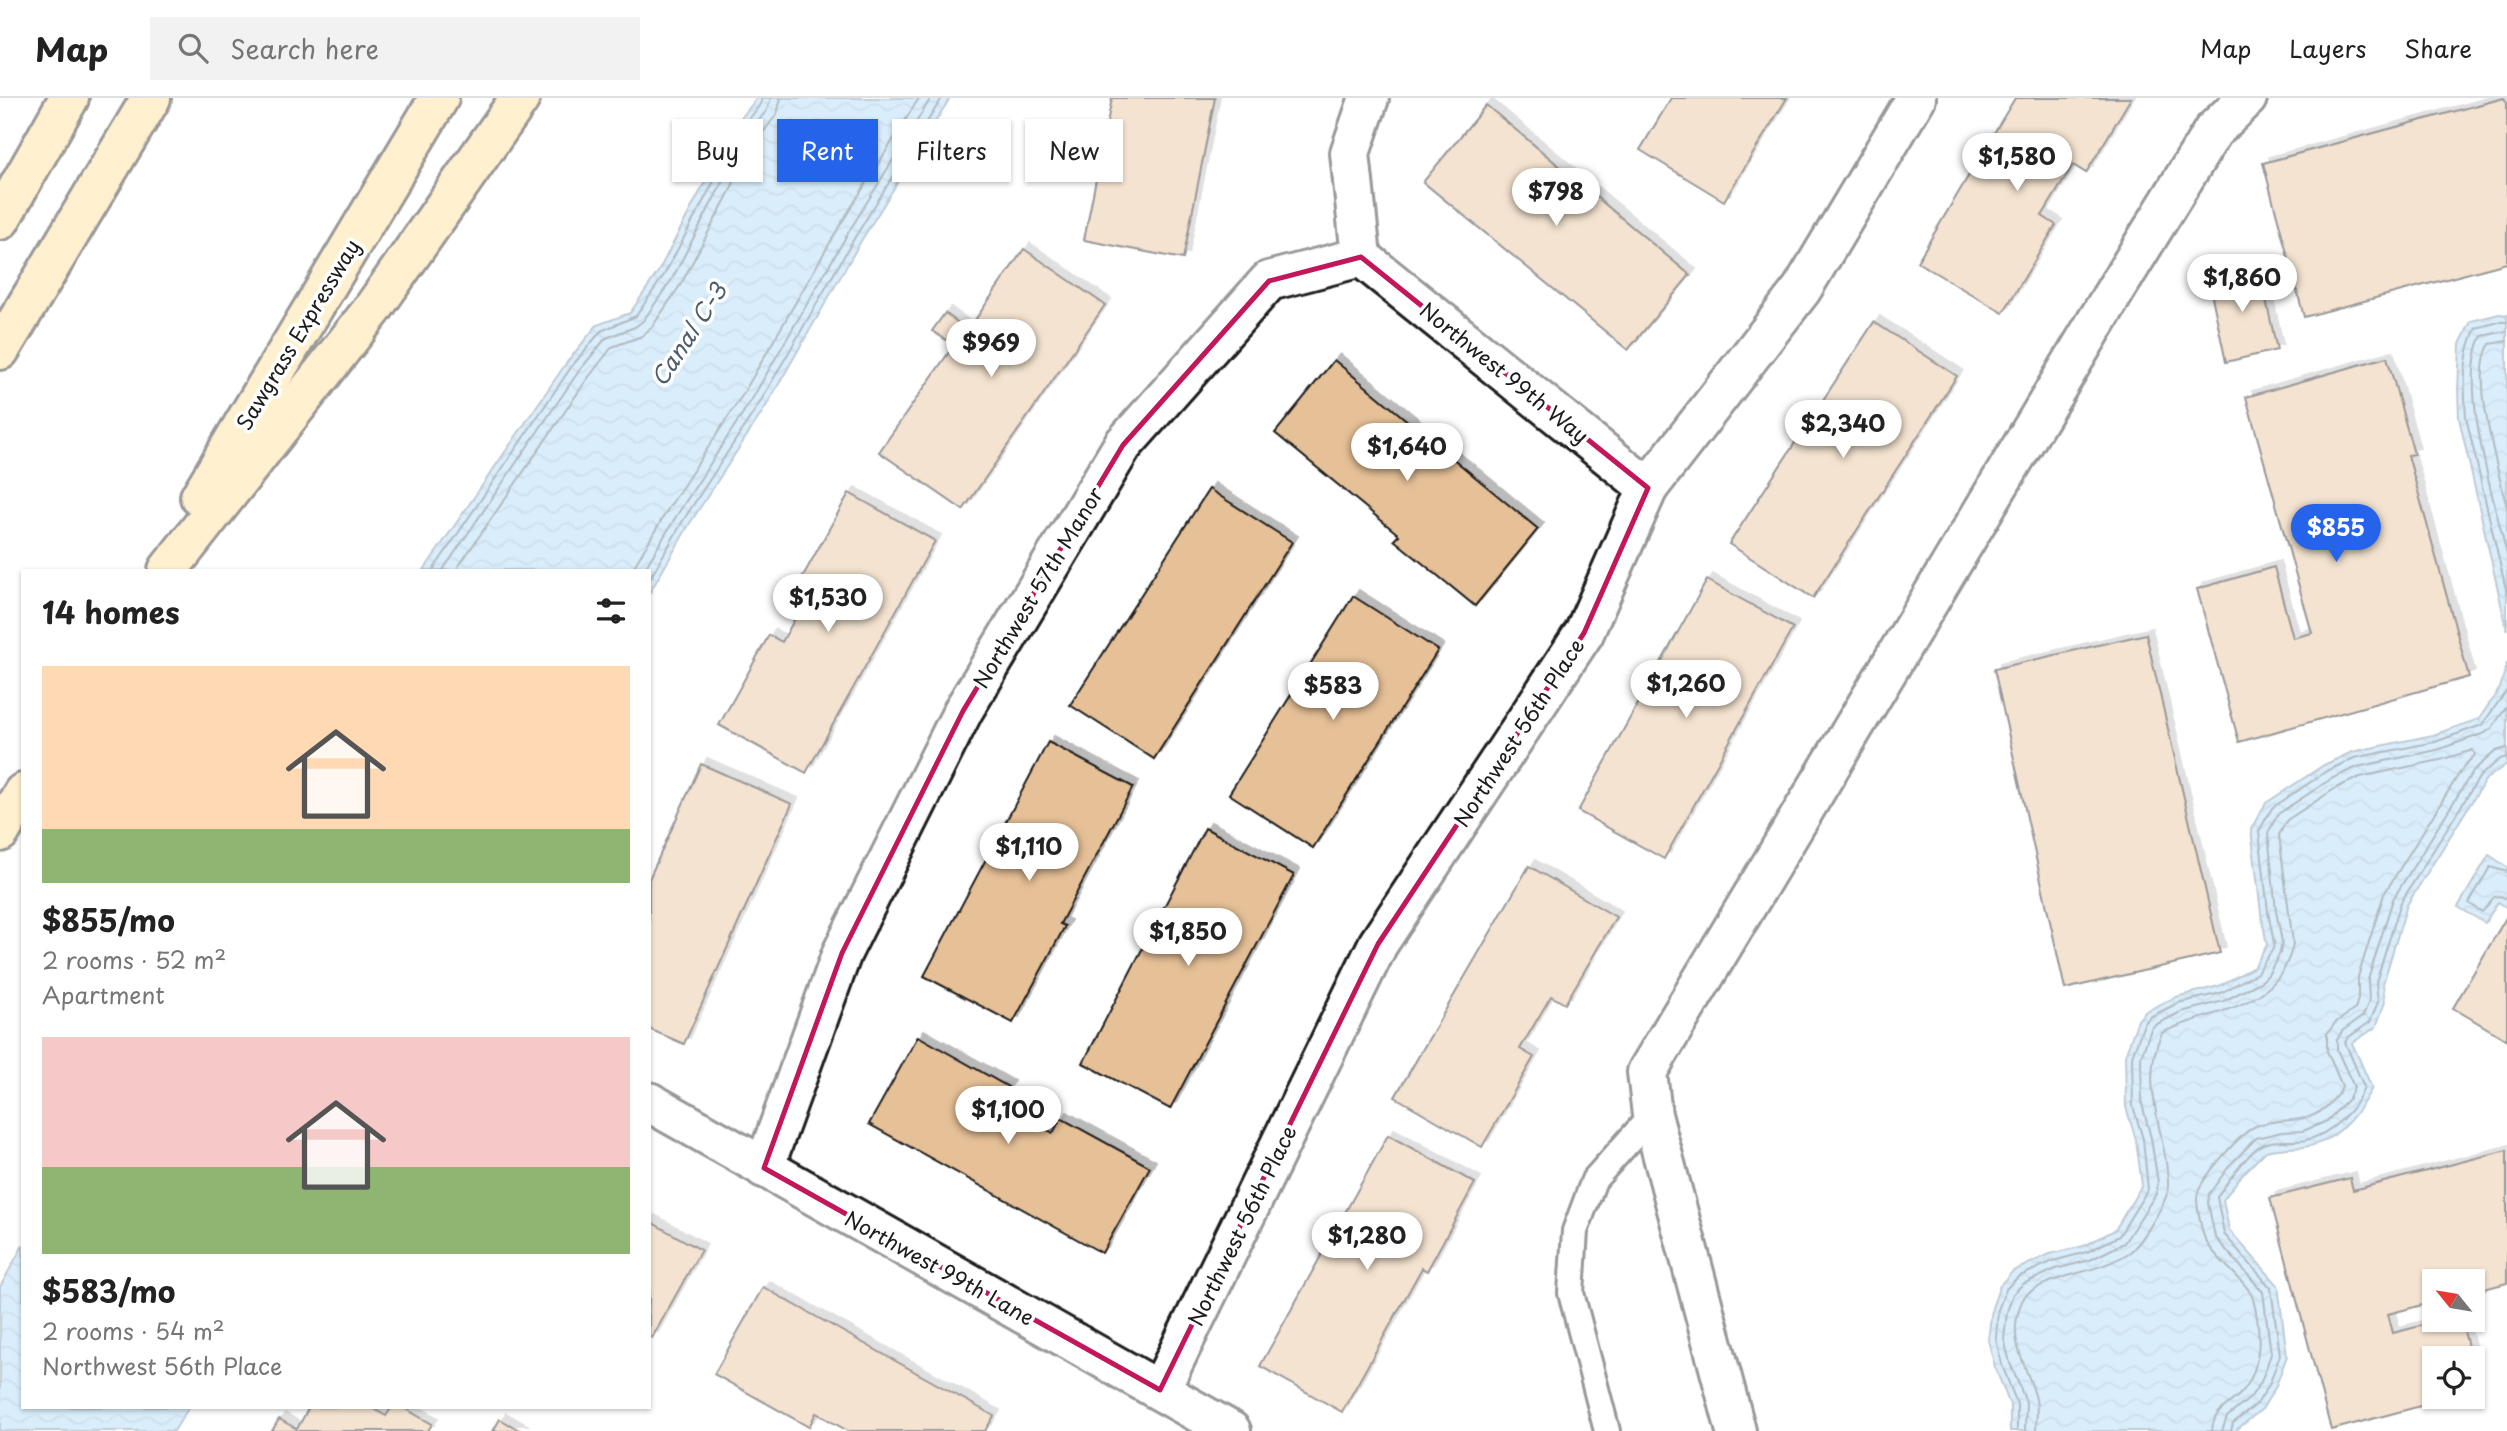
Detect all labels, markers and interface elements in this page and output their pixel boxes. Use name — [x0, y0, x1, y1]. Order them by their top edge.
search box — [150, 17, 640, 80]
text: Map — [35, 23, 108, 73]
icon: search — [174, 29, 212, 67]
text: Search here — [230, 29, 379, 68]
text: Map — [2200, 30, 2251, 66]
text: Layers — [2289, 30, 2366, 66]
text: Share — [2404, 30, 2472, 66]
chip: Buy — [672, 119, 763, 182]
chip: Rent — [777, 119, 878, 182]
chip: Filters — [892, 119, 1011, 182]
chip: New — [1025, 119, 1123, 182]
pin: $1,580 — [1960, 134, 2074, 193]
text: $1,580 — [1978, 138, 2056, 173]
pin: $798 — [1515, 169, 1597, 228]
text: $798 — [1528, 173, 1584, 208]
street label: Sawgrass Expressway — [227, 232, 367, 436]
pin: $1,860 — [2185, 254, 2299, 314]
text: $1,860 — [2203, 259, 2281, 294]
water label: Canal C-3 — [641, 275, 735, 393]
street label: Northwest 99th Way — [1413, 294, 1597, 450]
pin: $969 — [950, 320, 1032, 379]
text: $969 — [962, 324, 1020, 359]
pin: $2,340 — [1786, 400, 1900, 460]
text: $2,340 — [1801, 405, 1885, 440]
pin: $1,640 — [1350, 424, 1464, 483]
text: $1,640 — [1367, 428, 1447, 463]
street label: Northwest 57th Manor — [964, 480, 1110, 694]
pin: $855 — [2295, 504, 2377, 564]
text: $855 — [2307, 509, 2365, 544]
pin: $1,530 — [771, 574, 885, 634]
text: $1,530 — [789, 579, 867, 614]
text: 14 homes — [42, 589, 180, 634]
icon: filters — [592, 592, 630, 630]
street label: Northwest 56th Place — [1445, 631, 1591, 833]
pin: $1,260 — [1629, 660, 1743, 720]
pin: $583 — [1292, 662, 1374, 722]
text: $1,260 — [1646, 665, 1726, 700]
text: $583 — [1304, 667, 1362, 702]
icon: home — [273, 711, 399, 837]
pin: $1,110 — [972, 824, 1086, 883]
text: $1,110 — [996, 828, 1062, 863]
text: $855/mo — [42, 897, 175, 942]
pin: $1,850 — [1131, 908, 1245, 968]
text: $1,850 — [1149, 913, 1227, 948]
text: 2 rooms · 52 m² — [42, 942, 226, 977]
text: Apartment — [42, 977, 165, 1012]
icon: home — [273, 1082, 399, 1208]
pin: $1,100 — [951, 1086, 1065, 1146]
text: $1,100 — [971, 1091, 1045, 1126]
street label: Northwest 56th Place — [1178, 1119, 1304, 1331]
street label: Northwest 99th Lane — [839, 1202, 1041, 1332]
pin: $1,280 — [1310, 1212, 1424, 1272]
text: $1,280 — [1328, 1217, 1406, 1252]
text: $583/mo — [42, 1268, 175, 1313]
north arrow — [2422, 1269, 2485, 1332]
map controls — [2422, 1269, 2485, 1409]
text: 2 rooms · 54 m² — [42, 1313, 225, 1348]
button: locate — [2422, 1346, 2485, 1409]
text: Northwest 56th Place — [42, 1348, 283, 1383]

